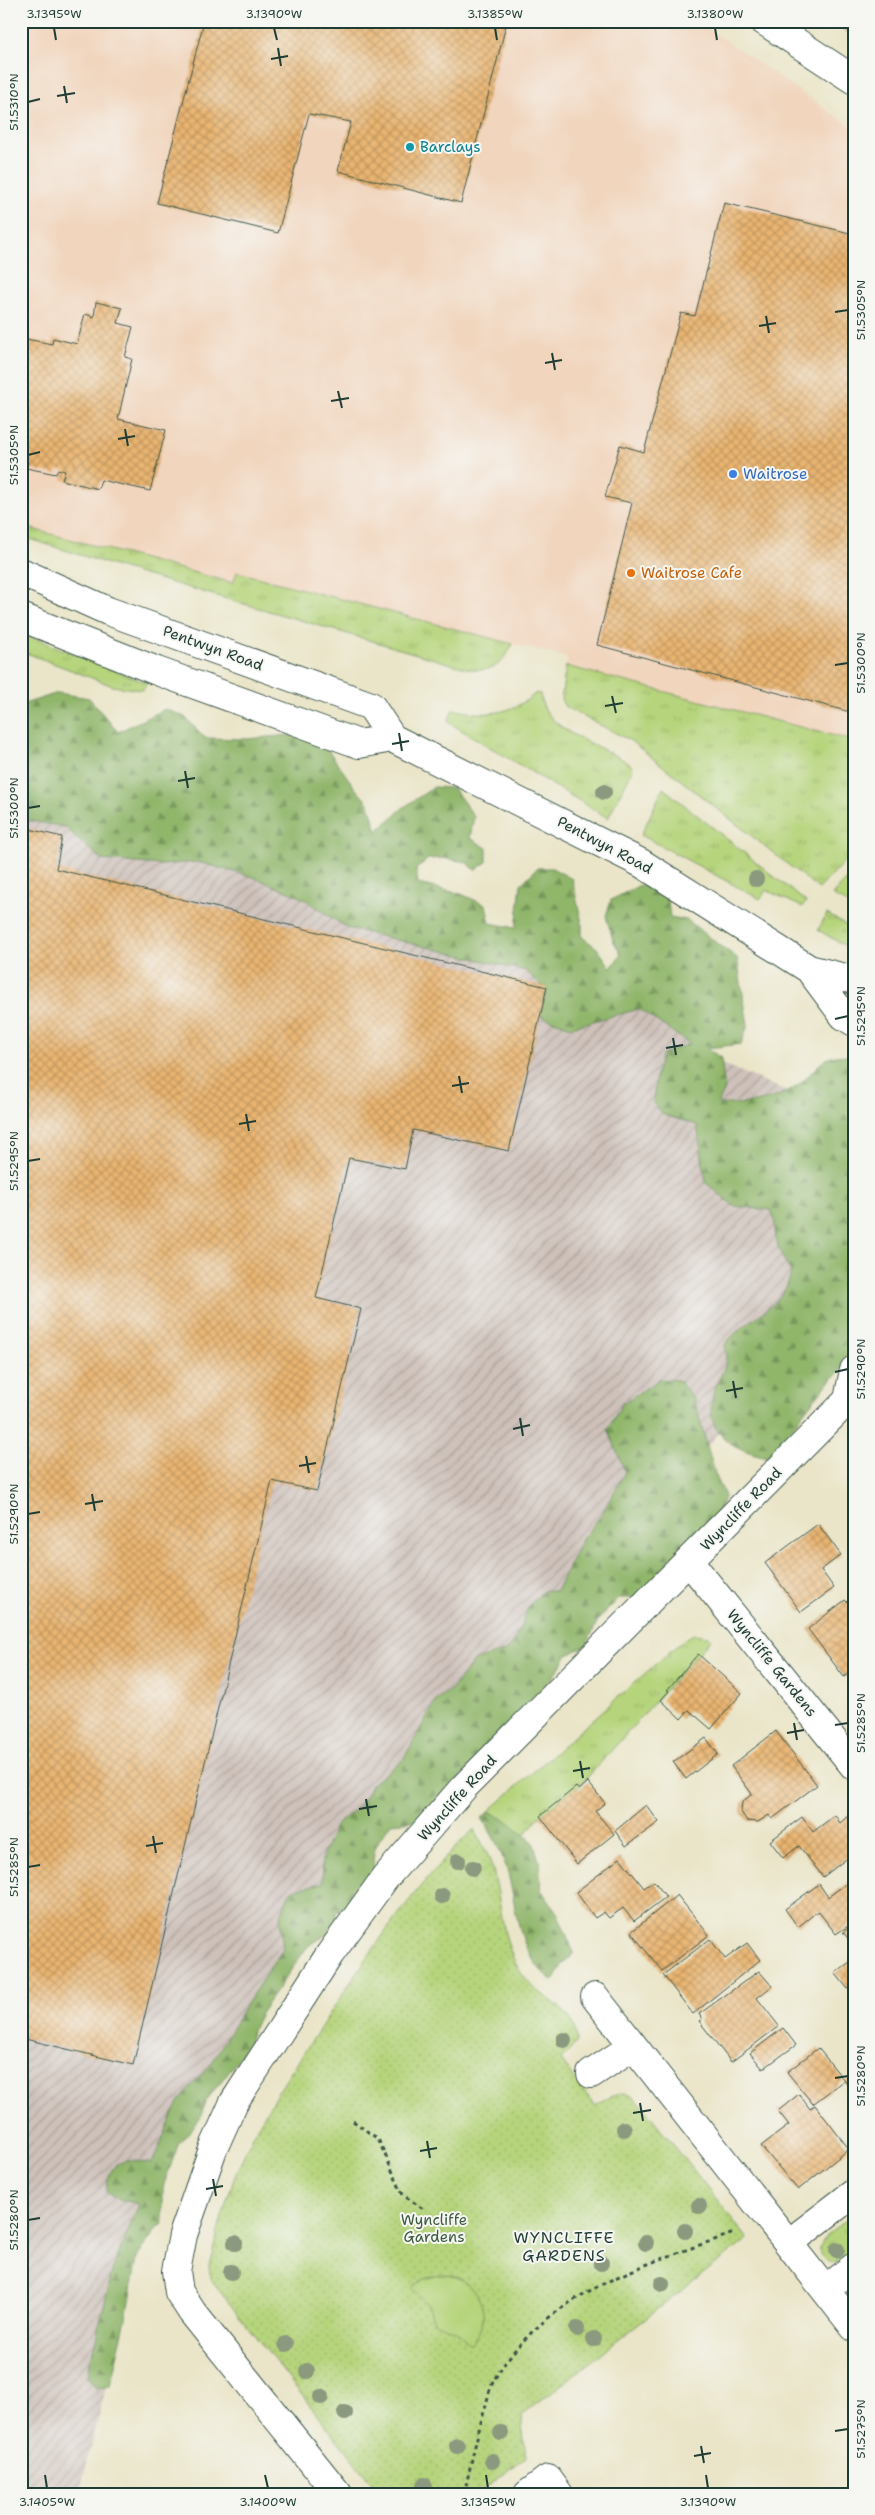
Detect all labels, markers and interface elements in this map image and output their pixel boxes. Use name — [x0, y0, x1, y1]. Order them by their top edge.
text: 3.1395°W — [26, 6, 82, 22]
text: 3.1390°W — [246, 6, 302, 22]
text: 3.1385°W — [467, 6, 523, 22]
text: 3.1380°W — [686, 6, 744, 22]
text: 51.5310°N — [6, 73, 22, 131]
place label: Barclays — [420, 137, 481, 157]
marker: Barclays — [404, 141, 416, 153]
text: 51.5305°N — [853, 280, 869, 340]
text: 51.5305°N — [6, 425, 22, 485]
place label: Waitrose — [743, 464, 807, 484]
marker: Waitrose — [727, 468, 739, 480]
place label: Waitrose Cafe — [641, 563, 742, 583]
marker: Waitrose Cafe — [625, 567, 637, 579]
street label: Pentwyn Road — [160, 621, 266, 676]
text: 51.5300°N — [853, 632, 869, 694]
text: 51.5300°N — [6, 777, 22, 839]
street label: Pentwyn Road — [554, 811, 657, 879]
text: 51.5295°N — [853, 986, 869, 1046]
text: 51.5295°N — [6, 1131, 22, 1191]
text: 51.5290°N — [853, 1339, 869, 1399]
street label: Wyncliffe Road — [696, 1462, 786, 1555]
text: 51.5290°N — [6, 1484, 22, 1544]
street label: Wyncliffe Gardens — [722, 1605, 822, 1721]
text: 51.5285°N — [853, 1693, 869, 1753]
street label: Wyncliffe Road — [413, 1750, 501, 1845]
text: 51.5285°N — [6, 1837, 22, 1897]
text: 51.5280°N — [853, 2045, 869, 2107]
text: 51.5280°N — [6, 2189, 22, 2251]
park label: Wyncliffe Gardens — [401, 2210, 467, 2247]
district label: WYNCLIFFE GARDENS — [514, 2227, 614, 2266]
text: 51.5275°N — [853, 2399, 869, 2459]
text: 3.1405°W — [19, 2494, 75, 2510]
text: 3.1400°W — [239, 2494, 297, 2510]
text: 3.1395°W — [460, 2494, 516, 2510]
text: 3.1390°W — [680, 2494, 736, 2510]

